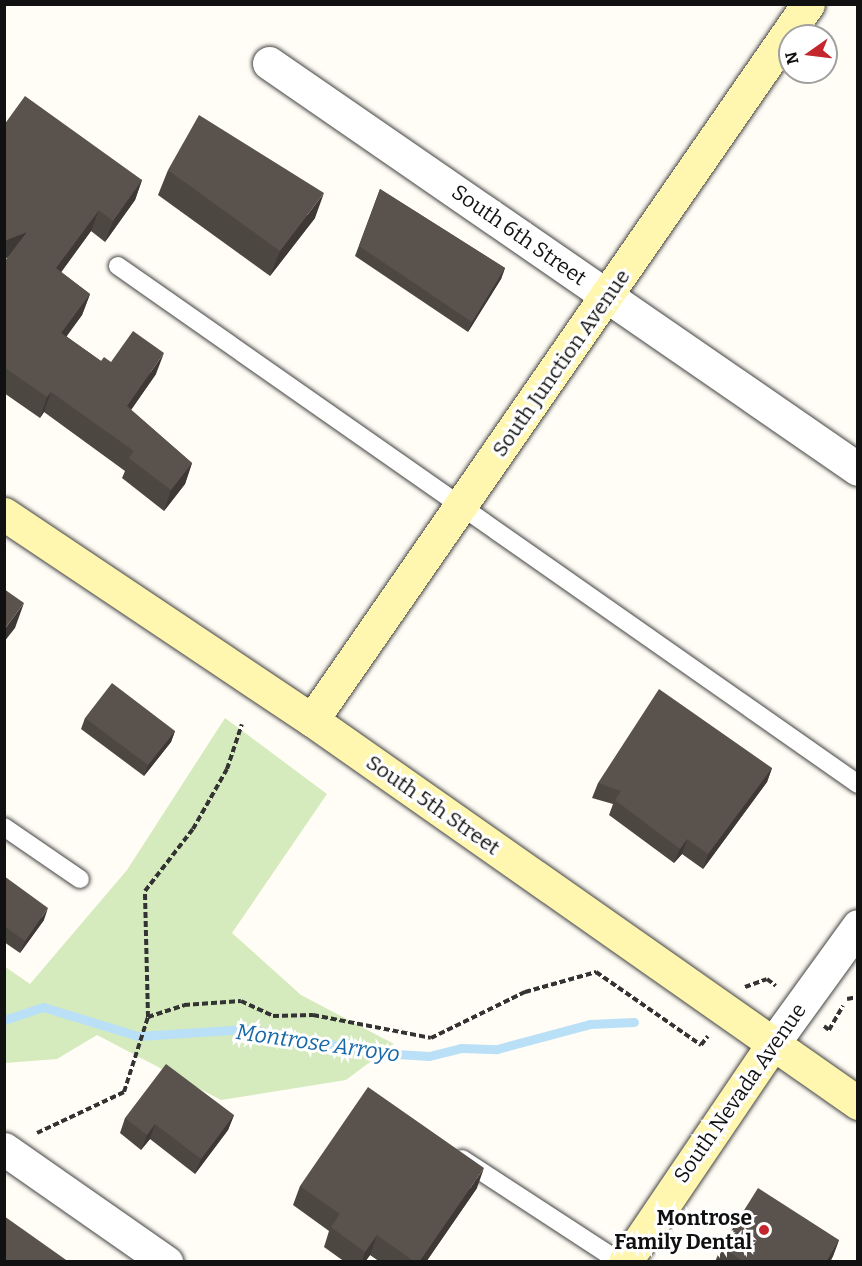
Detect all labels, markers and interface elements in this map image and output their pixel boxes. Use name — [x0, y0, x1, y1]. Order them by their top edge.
north arrow — [778, 24, 838, 84]
text: N — [781, 50, 803, 66]
street label: South 6th Street — [447, 179, 591, 291]
street label: South Junction Avenue — [487, 265, 635, 461]
street label: South 5th Street — [361, 750, 505, 860]
street label: South Nevada Avenue — [669, 998, 811, 1188]
water label: Montrose Arroyo — [234, 1018, 402, 1068]
place label: Montrose Family Dental — [614, 1205, 752, 1255]
marker: Montrose Family Dental — [757, 1223, 771, 1237]

